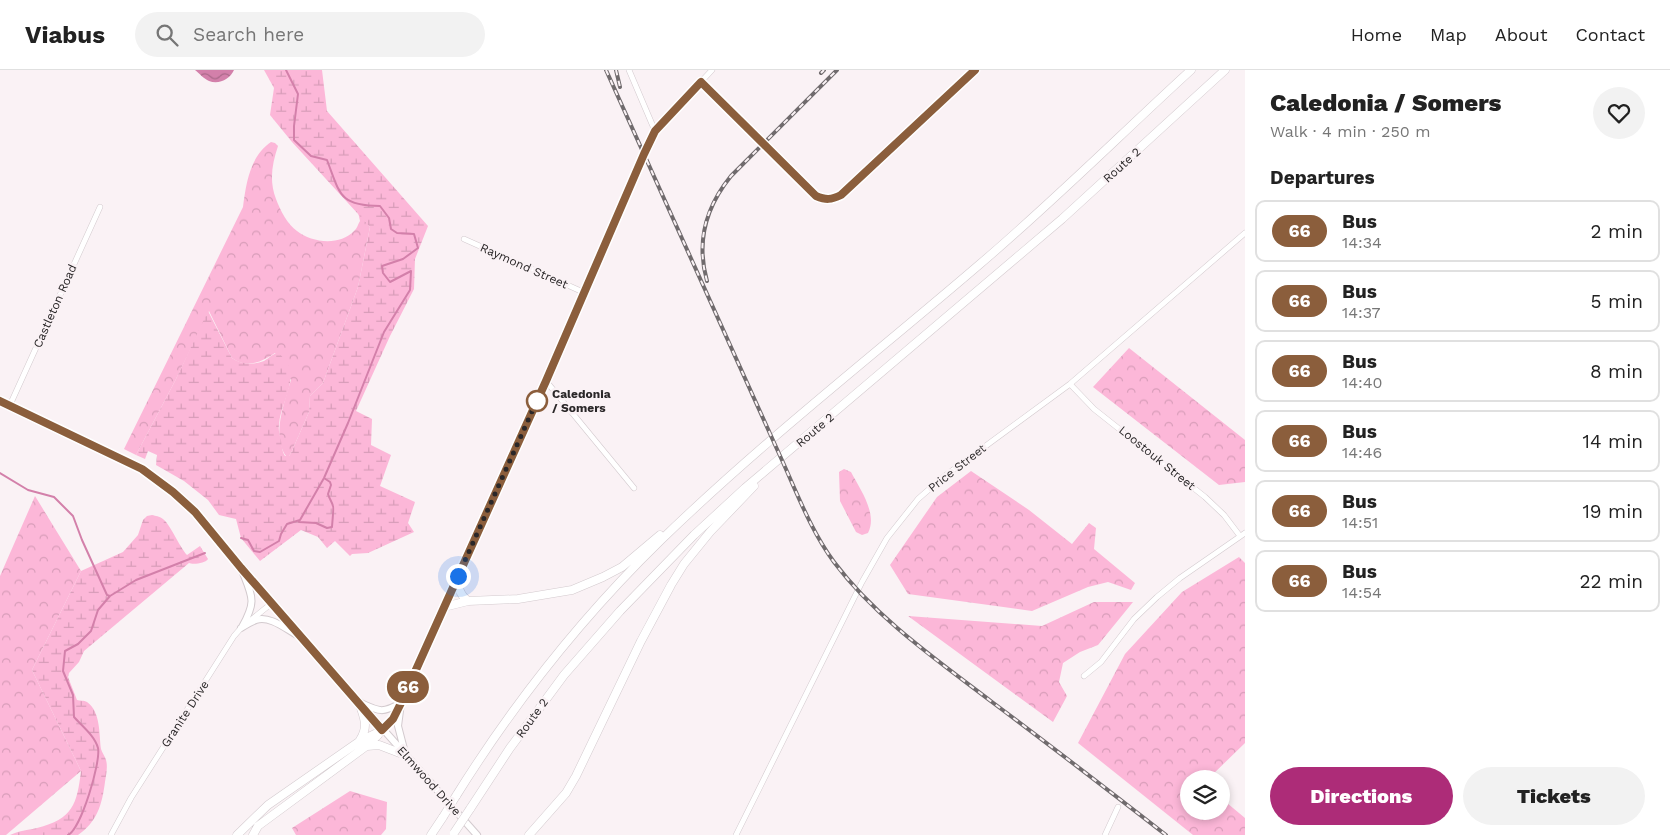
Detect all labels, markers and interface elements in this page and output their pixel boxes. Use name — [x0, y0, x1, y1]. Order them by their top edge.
search box — [135, 12, 485, 57]
text: Viabus — [25, 21, 105, 49]
icon: search — [153, 21, 181, 49]
text: Search here — [193, 23, 304, 46]
text: Home — [1351, 24, 1402, 45]
text: Map — [1430, 24, 1467, 45]
text: About — [1495, 24, 1547, 45]
text: Contact — [1575, 24, 1645, 45]
button: heart — [1593, 87, 1645, 139]
text: Caledonia / Somers — [1270, 89, 1501, 117]
text: Walk · 4 min · 250 m — [1270, 122, 1430, 141]
street label: Route 2 — [1100, 145, 1144, 185]
text: Departures — [1270, 166, 1375, 189]
text: Bus — [1342, 210, 1377, 233]
text: 66 — [1288, 220, 1311, 241]
text: 2 min — [1591, 220, 1643, 243]
text: 14:34 — [1342, 233, 1382, 252]
street label: Raymond Street — [478, 240, 570, 292]
street label: Castleton Road — [30, 262, 80, 350]
text: Bus — [1342, 280, 1377, 303]
text: 66 — [1288, 290, 1311, 311]
text: 5 min — [1591, 290, 1643, 313]
text: 14:37 — [1342, 303, 1380, 322]
text: Bus — [1342, 350, 1377, 373]
text: 66 — [1288, 360, 1311, 381]
text: 8 min — [1590, 360, 1643, 383]
text: 14:40 — [1342, 373, 1382, 392]
place label: Caledonia / Somers — [552, 387, 611, 415]
marker: Caledonia / Somers — [526, 390, 548, 412]
street label: Route 2 — [793, 410, 837, 450]
text: Bus — [1342, 420, 1377, 443]
street label: Loostouk Street — [1116, 423, 1198, 493]
text: 66 — [1288, 430, 1311, 451]
text: 14 min — [1583, 430, 1643, 453]
street label: Price Street — [925, 441, 989, 495]
text: 14:46 — [1342, 443, 1382, 462]
text: Bus — [1342, 490, 1377, 513]
text: 66 — [1288, 500, 1311, 521]
text: 19 min — [1582, 500, 1643, 523]
text: 14:51 — [1342, 513, 1378, 532]
text: Bus — [1342, 560, 1377, 583]
your location — [446, 564, 471, 589]
text: 66 — [1288, 570, 1311, 591]
text: 22 min — [1579, 570, 1643, 593]
text: 14:54 — [1342, 583, 1382, 602]
line badge: 66 — [386, 671, 430, 703]
text: 66 — [397, 676, 419, 697]
street label: Granite Drive — [158, 678, 212, 750]
street label: Route 2 — [513, 696, 551, 740]
street label: Elmwood Drive — [394, 743, 464, 819]
button: Directions — [1270, 767, 1453, 825]
button: Tickets — [1463, 767, 1645, 825]
map controls — [1180, 770, 1230, 820]
button: layers — [1180, 770, 1230, 820]

